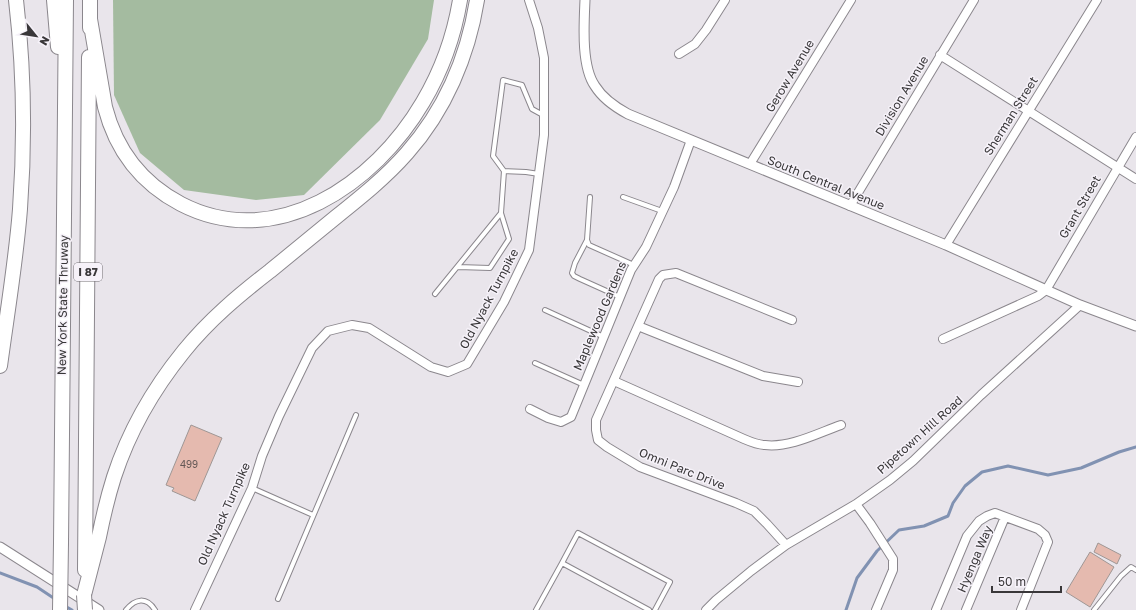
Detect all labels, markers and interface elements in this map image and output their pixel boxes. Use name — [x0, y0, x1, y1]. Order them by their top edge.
north arrow — [16, 16, 56, 56]
text: N — [37, 34, 53, 48]
street label: Gerow Avenue — [762, 37, 817, 115]
street label: Division Avenue — [872, 53, 931, 139]
street label: Sherman Street — [980, 73, 1041, 158]
street label: South Central Avenue — [765, 152, 887, 213]
street label: Grant Street — [1055, 172, 1104, 241]
street label: New York State Thruway — [54, 234, 71, 375]
street label: Old Nyack Turnpike — [456, 246, 521, 351]
street label: Maplewood Gardens — [570, 259, 629, 373]
road number: I 87 — [74, 263, 102, 281]
street label: Pipetown Hill Road — [874, 392, 965, 477]
street label: Omni Parc Drive — [637, 444, 727, 493]
house number: 499 — [180, 458, 198, 470]
street label: Old Nyack Turnpike — [194, 460, 253, 568]
street label: Hyenga Way — [954, 523, 996, 595]
scale bar — [992, 568, 1061, 594]
text: 50 m — [998, 574, 1026, 589]

